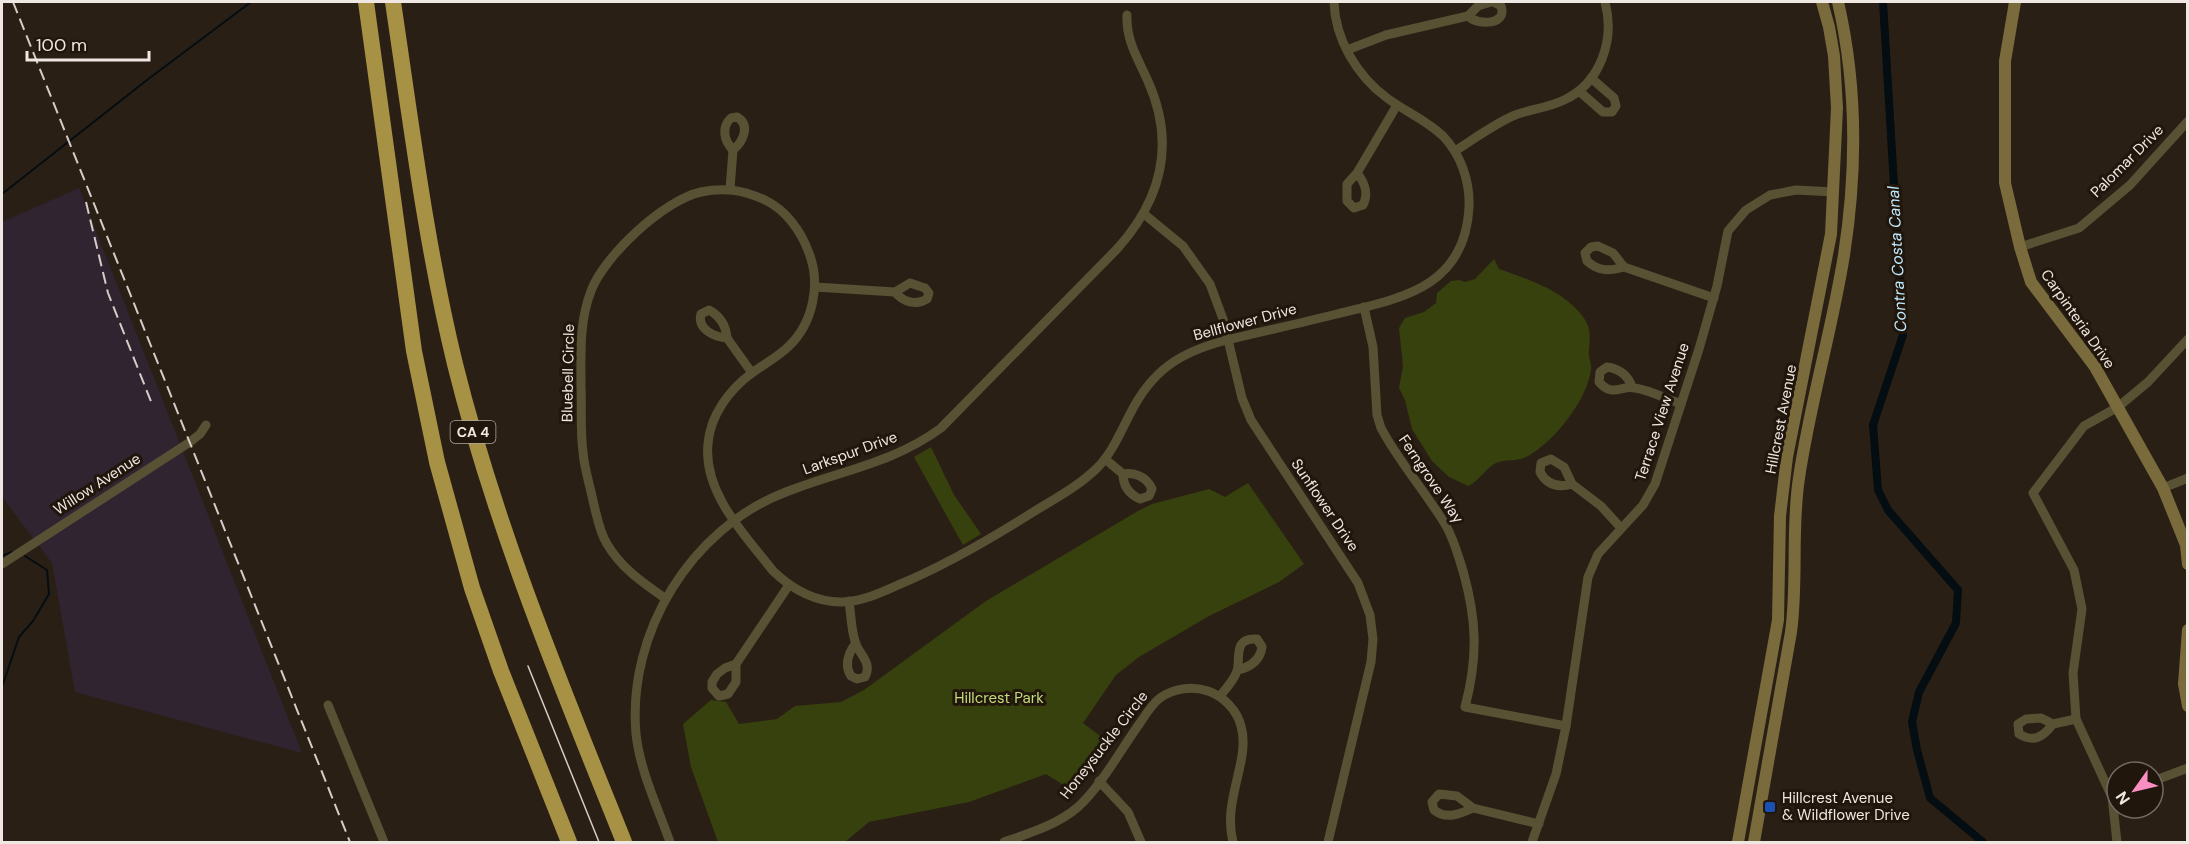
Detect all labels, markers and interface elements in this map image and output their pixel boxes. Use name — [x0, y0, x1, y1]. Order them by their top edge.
scale bar — [27, 24, 148, 62]
text: 100 m — [36, 33, 87, 57]
street label: Palomar Drive — [2086, 120, 2168, 202]
water label: Contra Costa Canal — [1883, 185, 1911, 332]
street label: Carpinteria Drive — [2036, 265, 2120, 373]
street label: Bellflower Drive — [1191, 299, 1299, 345]
street label: Bluebell Circle — [557, 324, 579, 422]
street label: Terrace View Avenue — [1630, 340, 1694, 484]
street label: Hillcrest Avenue — [1761, 363, 1801, 475]
road number: CA 4 — [450, 421, 496, 443]
street label: Larkspur Drive — [800, 427, 900, 479]
street label: Ferngrove Way — [1394, 431, 1468, 528]
street label: Willow Avenue — [50, 448, 144, 520]
street label: Sunflower Drive — [1287, 455, 1363, 555]
street label: Honeysuckle Circle — [1055, 687, 1153, 803]
park label: Hillcrest Park — [954, 688, 1044, 708]
north arrow — [2105, 760, 2165, 820]
text: N — [2111, 787, 2135, 809]
place label: Hillcrest Avenue & Wildflower Drive — [1782, 788, 1910, 825]
marker: Hillcrest Avenue & Wildflower Drive — [1763, 800, 1777, 814]

